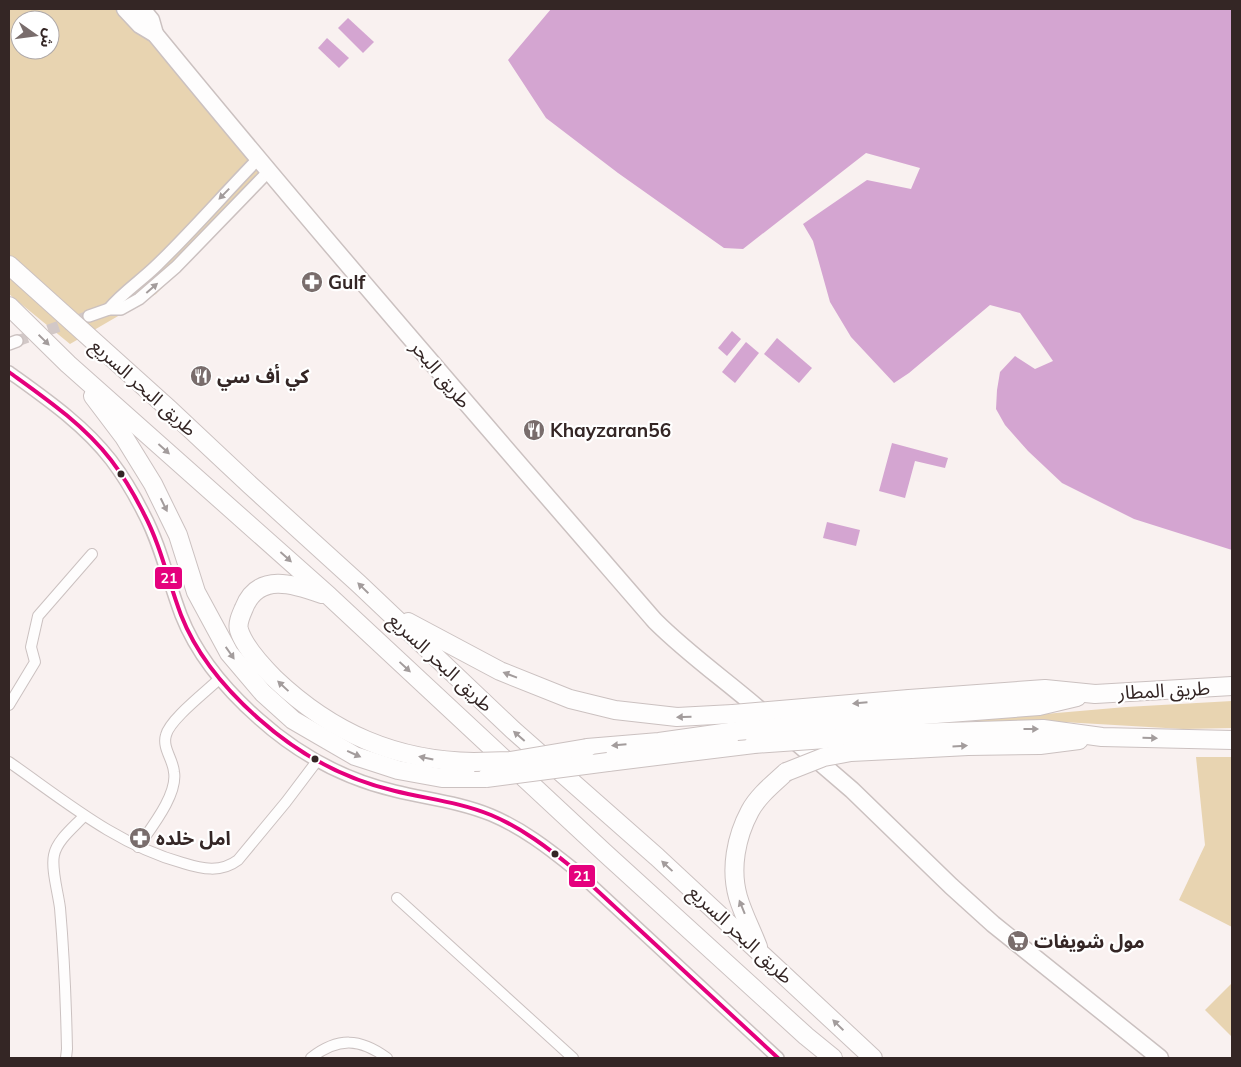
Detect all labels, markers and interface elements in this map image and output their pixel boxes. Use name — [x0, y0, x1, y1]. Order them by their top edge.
north arrow — [10, 10, 60, 60]
text: ش — [37, 27, 59, 50]
one-way arrow — [218, 188, 230, 200]
pharmacy icon: Gulf — [300, 270, 324, 294]
place label: Gulf — [328, 270, 366, 294]
one-way arrow — [145, 282, 157, 294]
street label: طريق البحر السريع — [84, 333, 202, 443]
one-way arrow — [38, 334, 50, 346]
street label: طريق البحر — [405, 334, 476, 413]
place label: كي أف سي — [217, 363, 309, 391]
restaurant icon: كي أف سي — [189, 364, 213, 388]
restaurant icon: Khayzaran56 — [522, 418, 546, 442]
place label: Khayzaran56 — [550, 418, 671, 442]
one-way arrow — [158, 443, 170, 455]
unlabelled marker — [116, 469, 126, 479]
one-way arrow — [159, 498, 168, 513]
one-way arrow — [279, 551, 291, 563]
line badge: 21 — [154, 566, 183, 590]
text: 21 — [161, 569, 177, 587]
one-way arrow — [358, 582, 370, 594]
street label: طريق البحر السريع — [382, 607, 499, 719]
one-way arrow — [225, 646, 235, 660]
one-way arrow — [399, 661, 411, 673]
one-way arrow — [503, 671, 518, 679]
street label: طريق المطار — [1116, 676, 1211, 704]
one-way arrow — [277, 680, 289, 692]
one-way arrow — [852, 699, 868, 707]
one-way arrow — [676, 713, 692, 721]
one-way arrow — [1023, 725, 1039, 733]
one-way arrow — [514, 730, 526, 742]
one-way arrow — [1143, 734, 1159, 742]
one-way arrow — [611, 742, 627, 750]
one-way arrow — [952, 742, 968, 750]
one-way arrow — [347, 751, 361, 759]
unlabelled marker — [310, 754, 320, 764]
one-way arrow — [418, 754, 433, 762]
pharmacy icon: امل خلده — [128, 826, 152, 850]
place label: امل خلده — [156, 826, 231, 850]
unlabelled marker — [550, 849, 560, 859]
one-way arrow — [661, 861, 674, 872]
line badge: 21 — [568, 864, 596, 888]
text: 21 — [574, 867, 590, 885]
street label: طريق البحر السريع — [682, 879, 799, 991]
one-way arrow — [738, 899, 746, 914]
supermarket icon: مول شويفات — [1006, 929, 1030, 953]
place label: مول شويفات — [1034, 929, 1145, 953]
one-way arrow — [832, 1019, 844, 1031]

